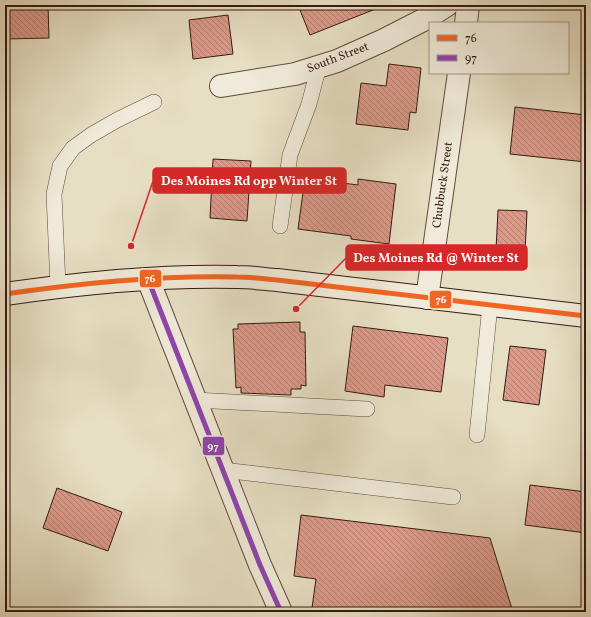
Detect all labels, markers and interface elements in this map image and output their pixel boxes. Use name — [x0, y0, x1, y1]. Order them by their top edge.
legend — [429, 22, 569, 74]
text: 76 — [465, 31, 477, 47]
street label: South Street — [305, 39, 371, 77]
text: 97 — [465, 51, 477, 67]
street label: Chubbuck Street — [429, 141, 457, 229]
callout: Des Moines Rd opp Winter St — [153, 168, 346, 193]
text: Des Moines Rd opp Winter St — [161, 173, 337, 191]
callout: Des Moines Rd @ Winter St — [346, 245, 527, 270]
text: Des Moines Rd @ Winter St — [353, 250, 519, 268]
line badge: 76 — [139, 269, 162, 288]
text: 76 — [144, 272, 156, 287]
line badge: 76 — [429, 290, 452, 309]
text: 76 — [435, 293, 447, 308]
line badge: 97 — [202, 436, 225, 456]
text: 97 — [207, 440, 219, 455]

